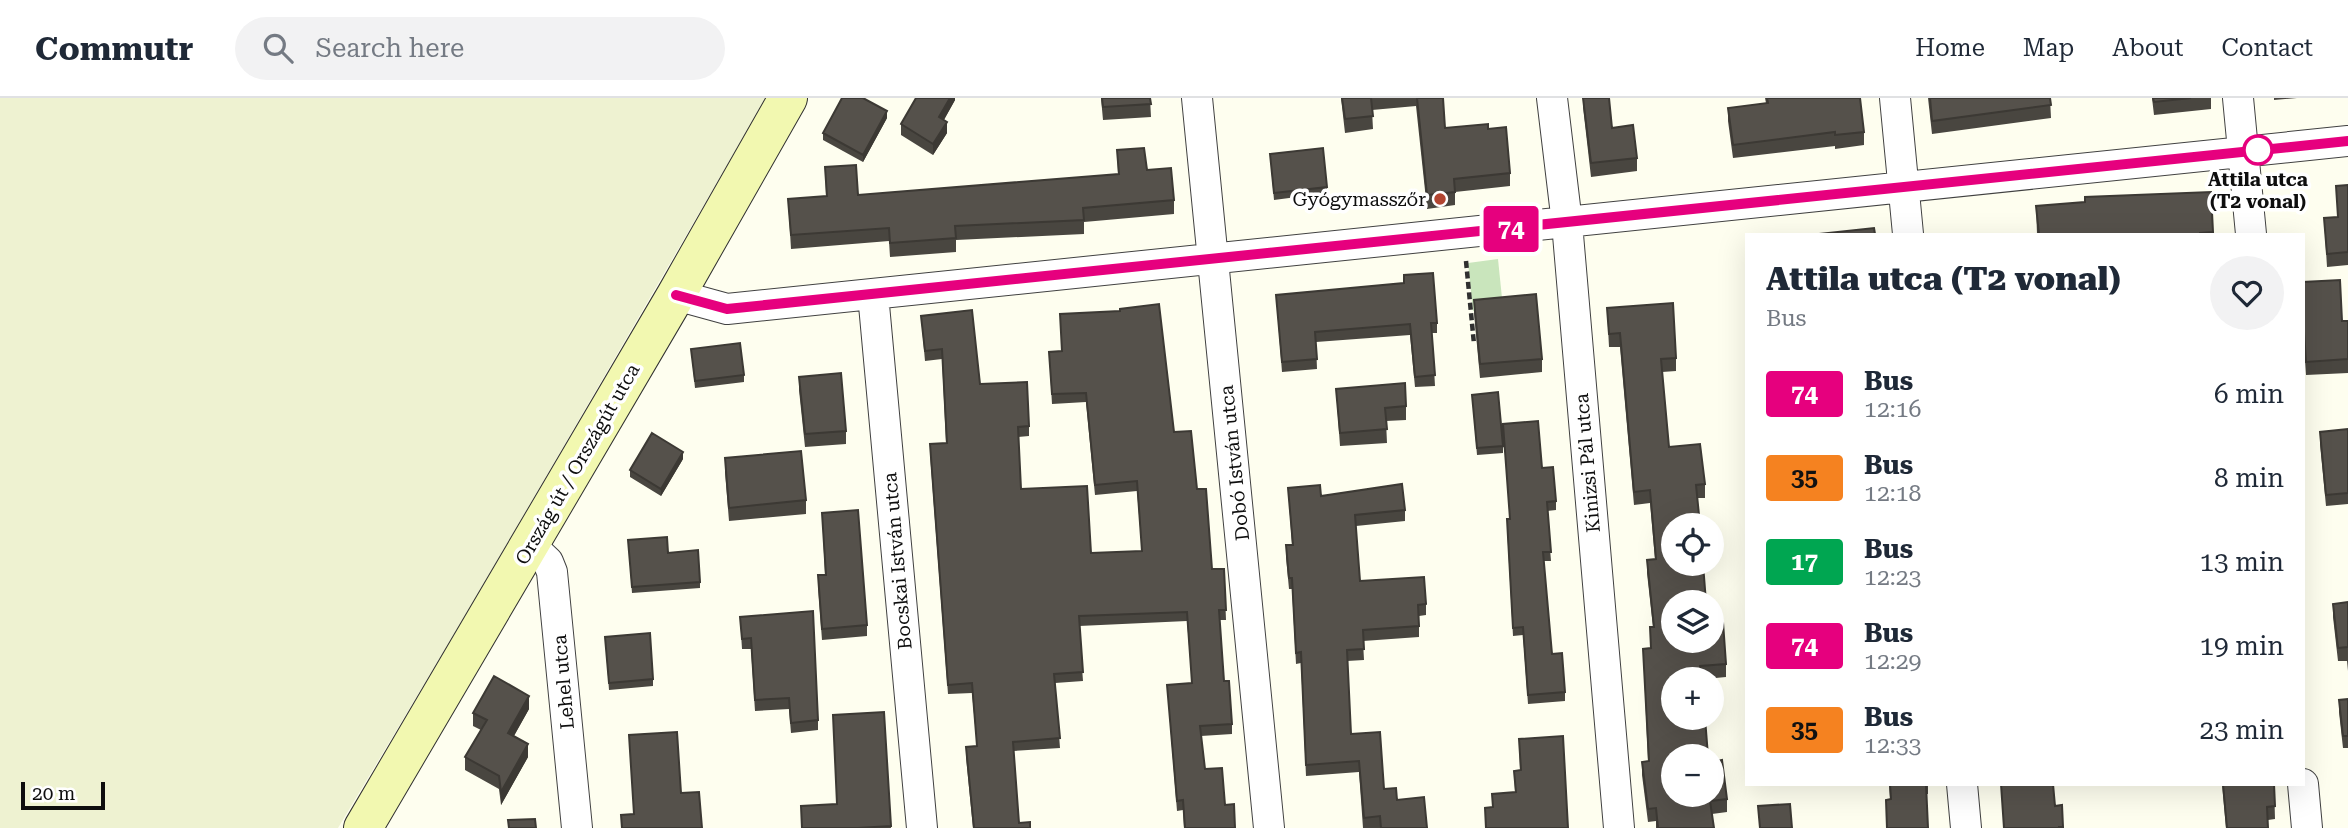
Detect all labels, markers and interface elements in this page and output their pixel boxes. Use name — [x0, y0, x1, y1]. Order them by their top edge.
search box — [235, 17, 725, 80]
text: Commutr — [35, 29, 193, 68]
icon: search — [259, 29, 297, 67]
text: Search here — [315, 33, 464, 63]
text: Home — [1915, 34, 1985, 62]
text: Map — [2023, 34, 2074, 62]
text: About — [2112, 34, 2183, 62]
text: Contact — [2221, 34, 2313, 62]
marker: Attila utca (T2 vonal) — [2243, 135, 2273, 165]
place label: Attila utca (T2 vonal) — [2208, 168, 2308, 213]
place label: Gyógymasszőr — [1293, 188, 1426, 211]
marker: Gyógymasszőr — [1432, 191, 1448, 207]
line badge: 74 — [1480, 206, 1542, 252]
text: 74 — [1498, 215, 1524, 243]
button: heart — [2210, 256, 2284, 330]
text: Attila utca (T2 vonal) — [1766, 259, 2121, 298]
text: Bus — [1766, 305, 1806, 332]
street label: Ország út / Országút utca — [510, 359, 645, 569]
text: Bus — [1864, 366, 1913, 396]
text: 6 min — [2214, 379, 2284, 409]
text: 74 — [1791, 380, 1818, 408]
street label: Dobó István utca — [1215, 383, 1254, 542]
street label: Kinizsi Pál utca — [1570, 392, 1605, 533]
text: 12:16 — [1864, 396, 1921, 423]
text: Bus — [1864, 450, 1913, 480]
text: 8 min — [2214, 463, 2284, 493]
text: 35 — [1791, 464, 1818, 492]
street label: Bocskai István utca — [878, 471, 917, 651]
text: 12:18 — [1864, 480, 1921, 507]
map controls — [1661, 513, 1724, 807]
button: locate — [1661, 513, 1724, 576]
text: Bus — [1864, 534, 1913, 564]
text: 13 min — [2200, 547, 2284, 577]
text: 17 — [1791, 548, 1818, 576]
text: 12:23 — [1864, 564, 1921, 591]
button: layers — [1661, 590, 1724, 653]
text: Bus — [1864, 618, 1913, 648]
text: 19 min — [2200, 631, 2284, 661]
text: 74 — [1791, 632, 1818, 660]
street label: Lehel utca — [548, 633, 579, 730]
text: 12:29 — [1864, 648, 1921, 675]
button: + — [1661, 667, 1724, 730]
text: Bus — [1864, 702, 1913, 732]
text: 23 min — [2200, 715, 2284, 745]
text: 35 — [1791, 716, 1818, 744]
text: 12:33 — [1864, 732, 1921, 759]
button: − — [1661, 744, 1724, 807]
scale bar — [21, 779, 105, 811]
text: 20 m — [32, 782, 75, 805]

